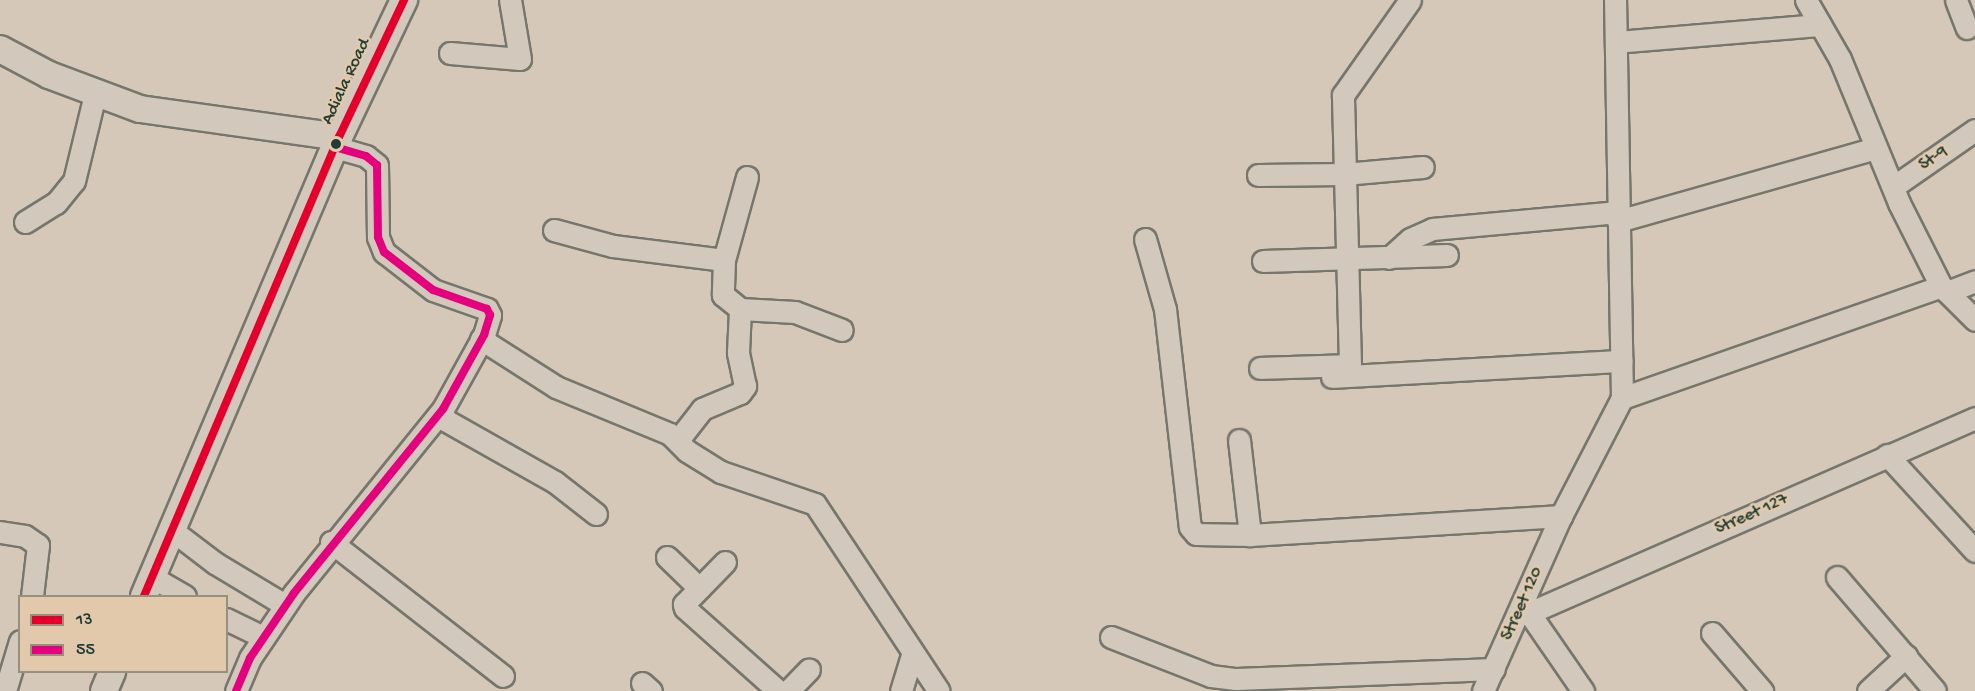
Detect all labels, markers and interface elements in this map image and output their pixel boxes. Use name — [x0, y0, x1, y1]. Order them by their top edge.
street label: Adiala Road — [318, 35, 376, 129]
unlabelled marker — [330, 138, 342, 150]
street label: St-9 — [1915, 141, 1953, 177]
street label: Street 127 — [1712, 489, 1792, 541]
street label: Street 120 — [1497, 564, 1549, 644]
legend — [18, 595, 228, 673]
text: 13 — [76, 610, 93, 631]
text: 55 — [76, 640, 95, 661]

